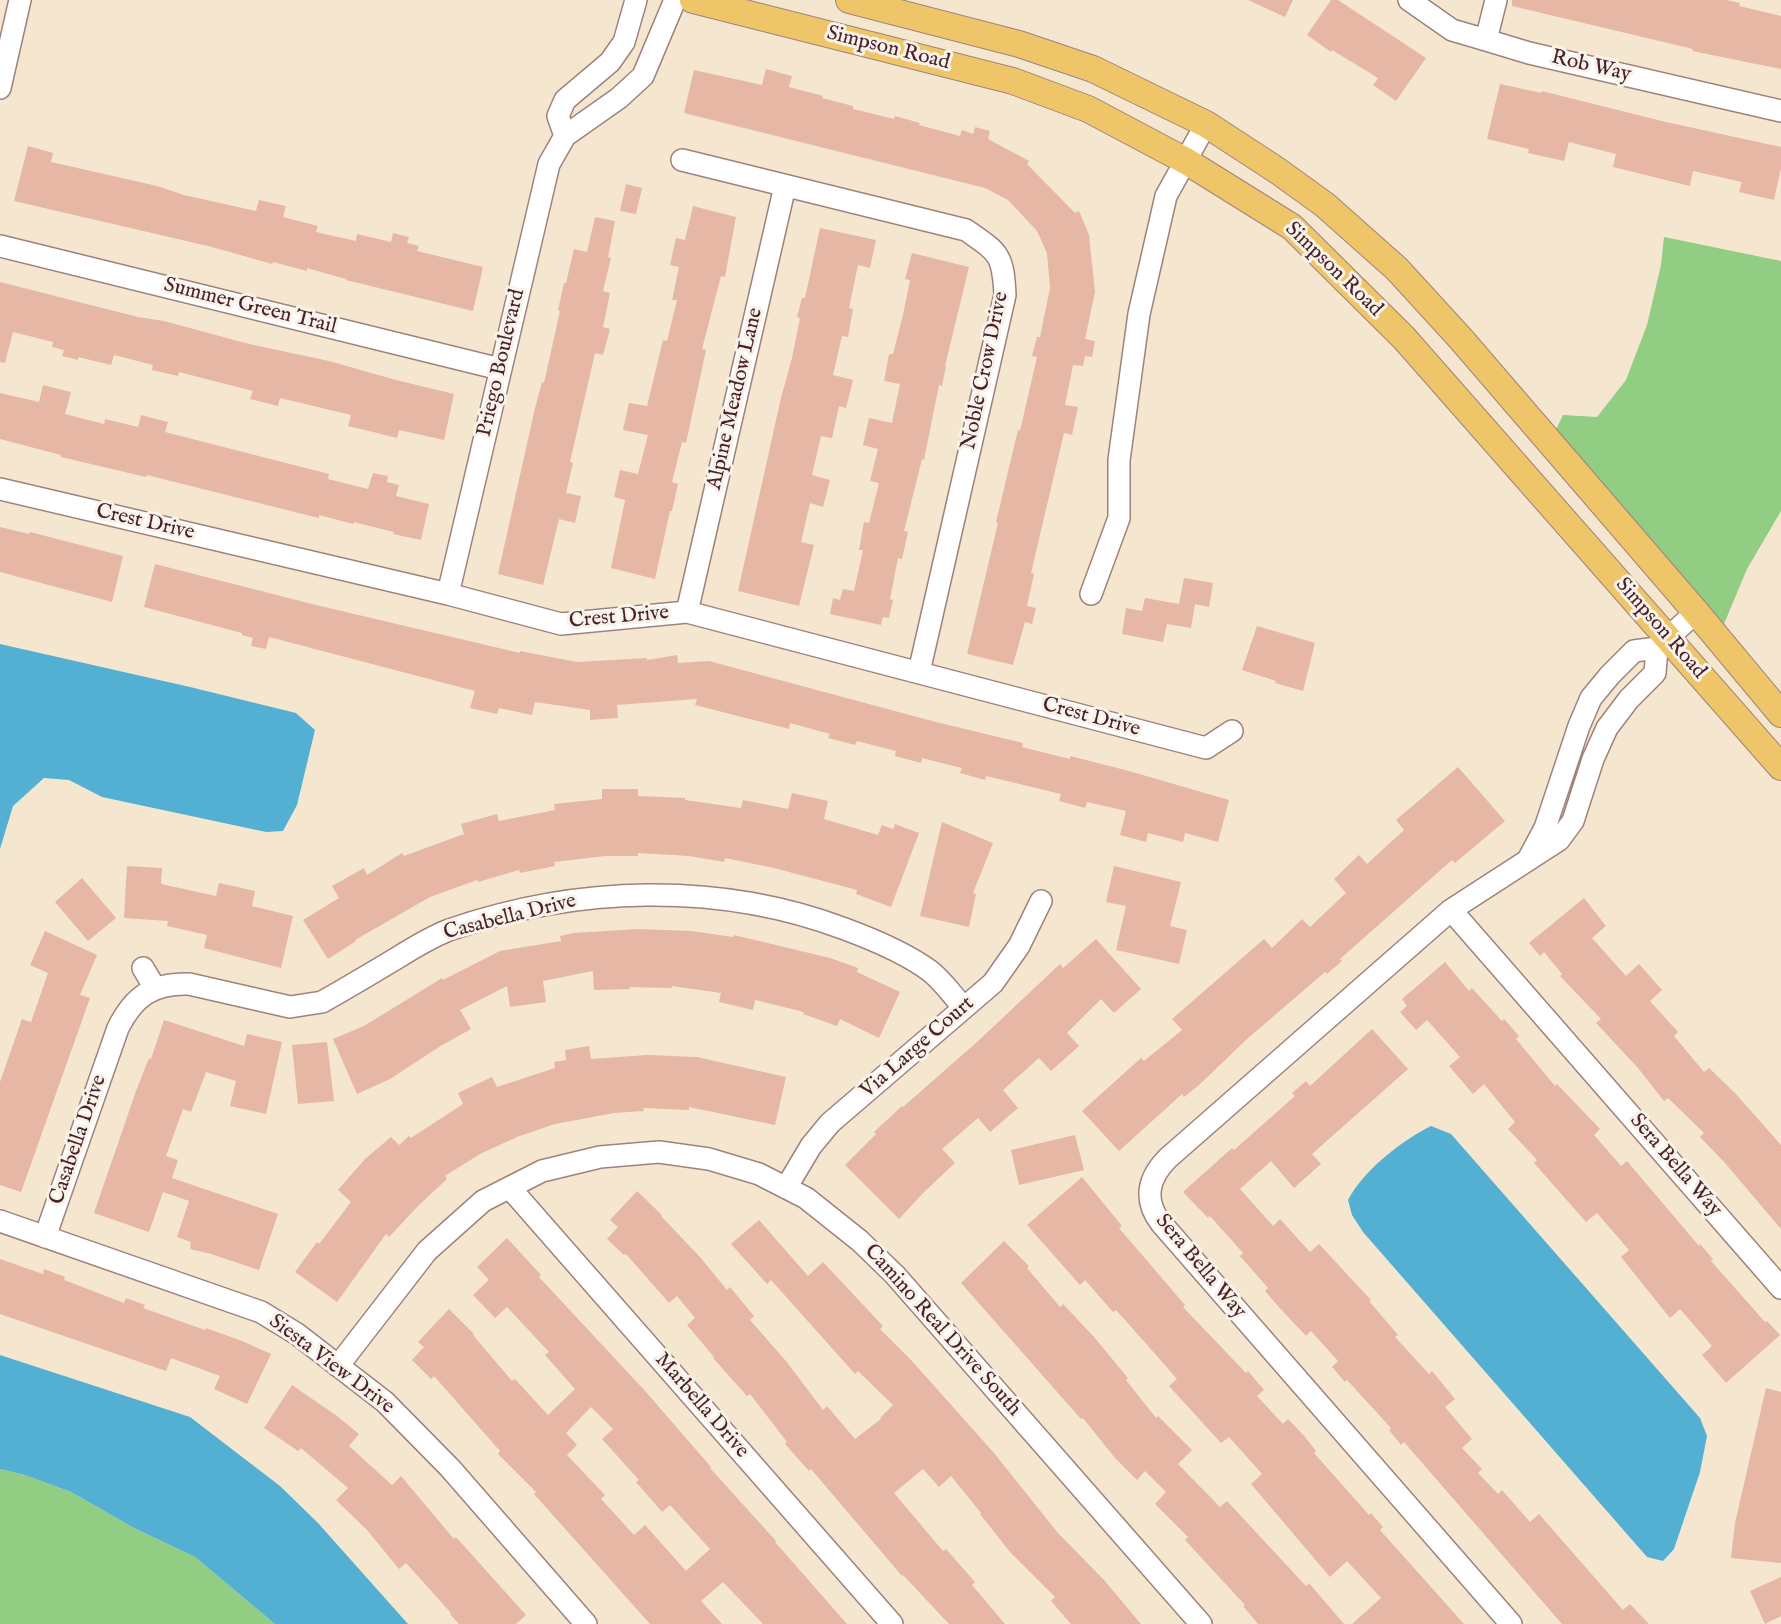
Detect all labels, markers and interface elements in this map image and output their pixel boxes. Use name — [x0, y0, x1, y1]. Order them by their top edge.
street label: Simpson Road — [824, 22, 952, 76]
street label: Rob Way — [1549, 46, 1633, 88]
street label: Simpson Road — [1279, 217, 1387, 323]
street label: Summer Green Trail — [161, 273, 339, 341]
street label: Priego Boulevard — [473, 287, 531, 439]
street label: Noble Crow Drive — [957, 290, 1015, 452]
street label: Alpine Meadow Lane — [703, 306, 769, 492]
street label: Crest Drive — [93, 499, 197, 547]
street label: Simpson Road — [1609, 573, 1711, 685]
street label: Crest Drive — [568, 601, 670, 635]
street label: Crest Drive — [1039, 693, 1143, 743]
street label: Casabella Drive — [441, 889, 579, 947]
street label: Via Large Court — [856, 992, 980, 1104]
street label: Casabella Drive — [45, 1072, 113, 1208]
street label: Sera Bella Way — [1623, 1109, 1727, 1223]
street label: Sera Bella Way — [1149, 1210, 1251, 1324]
street label: Camino Real Drive South — [858, 1240, 1026, 1422]
street label: Siesta View Drive — [263, 1310, 399, 1420]
street label: Marbella Drive — [648, 1348, 754, 1464]

